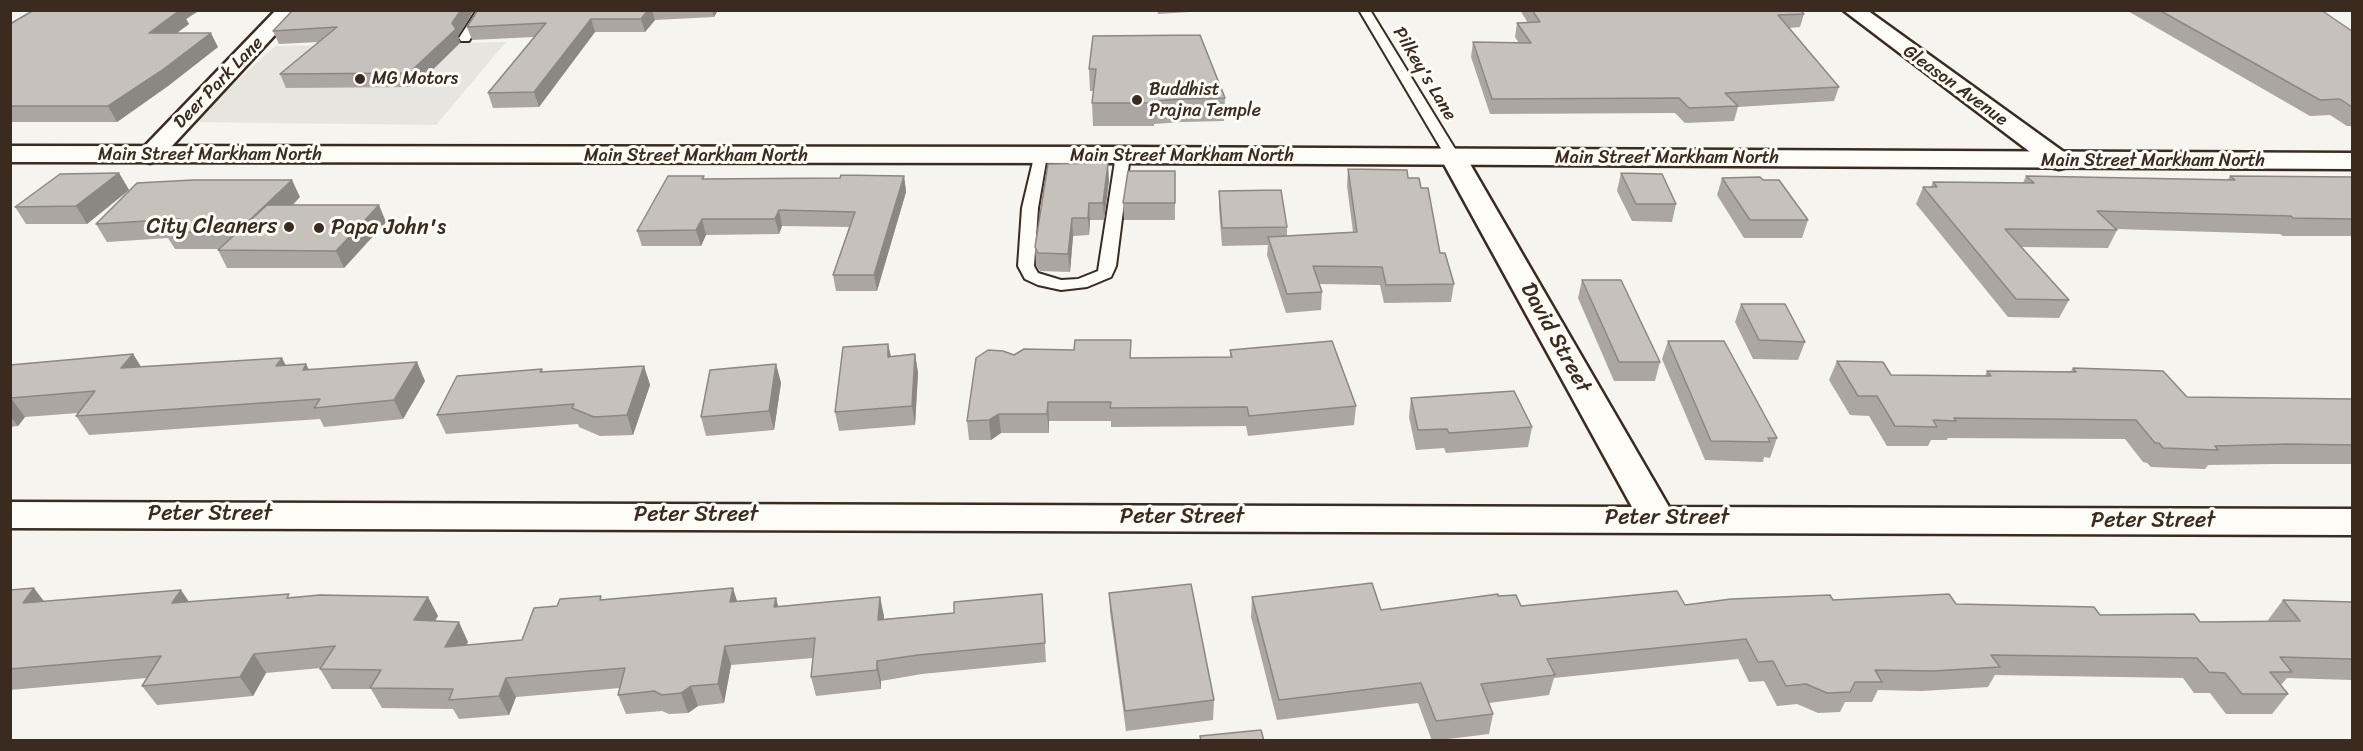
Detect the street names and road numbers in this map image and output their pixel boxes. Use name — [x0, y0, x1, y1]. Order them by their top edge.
street label: Pilkey's Lane — [1388, 23, 1460, 125]
street label: Deer Park Lane — [170, 33, 268, 133]
street label: Gleason Avenue — [1899, 41, 2011, 131]
street label: Main Street Markham North — [98, 144, 322, 166]
street label: Main Street Markham North — [584, 145, 808, 167]
street label: Main Street Markham North — [1070, 145, 1294, 167]
street label: Main Street Markham North — [1555, 147, 1779, 169]
street label: Main Street Markham North — [2041, 150, 2265, 172]
street label: David Street — [1514, 278, 1596, 398]
street label: Peter Street — [148, 501, 272, 527]
street label: Peter Street — [634, 502, 758, 528]
street label: Peter Street — [1120, 504, 1244, 530]
street label: Peter Street — [1605, 505, 1729, 531]
street label: Peter Street — [2091, 508, 2215, 534]

